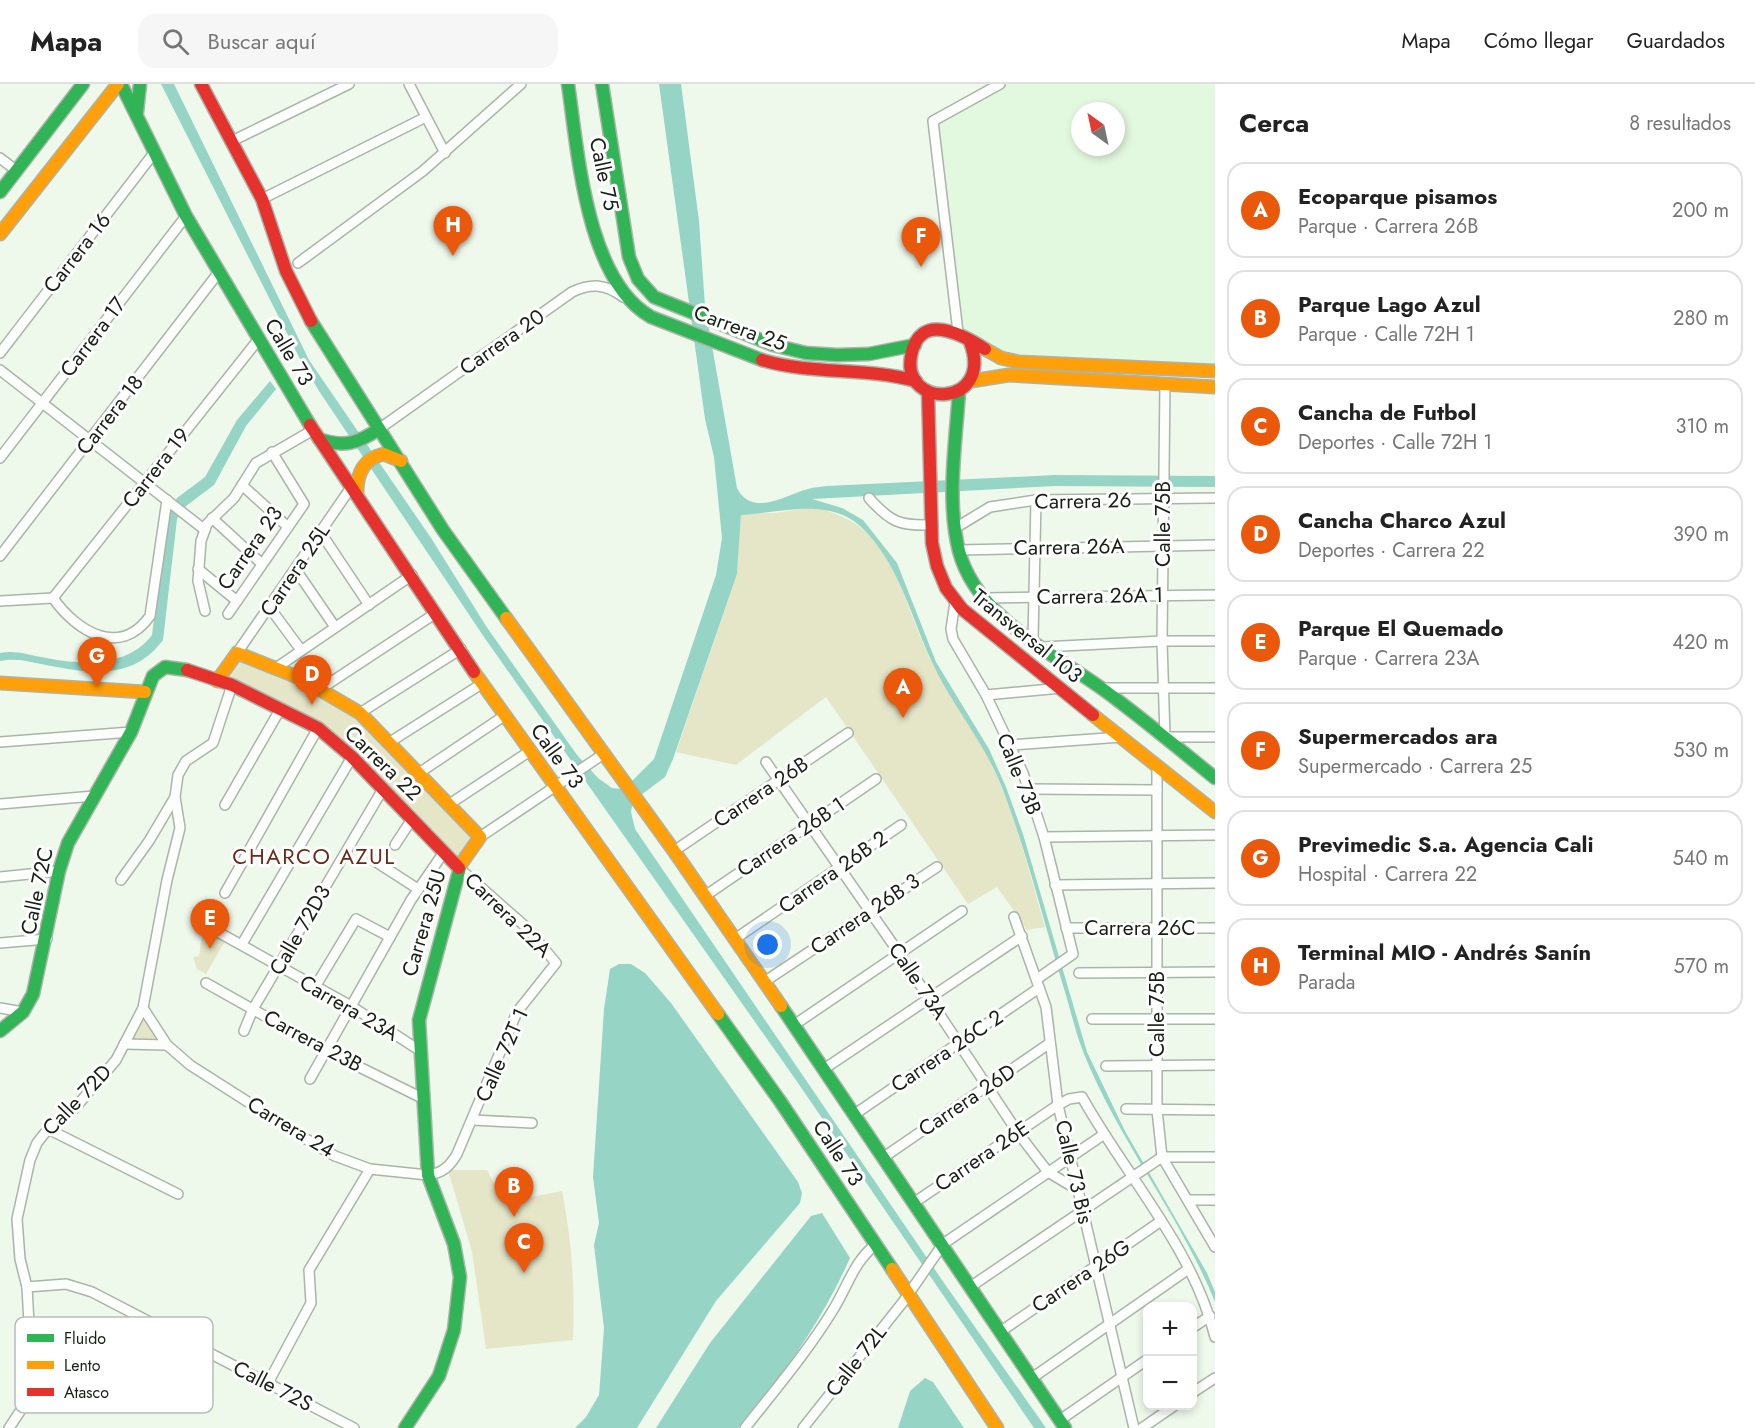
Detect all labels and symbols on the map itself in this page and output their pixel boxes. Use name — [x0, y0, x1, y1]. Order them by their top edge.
north arrow — [1071, 102, 1125, 156]
street label: Calle 75 — [582, 135, 626, 213]
pin: H — [434, 206, 472, 256]
street label: Carrera 16 — [36, 207, 118, 299]
pin: F — [902, 218, 940, 267]
street label: Carrera 17 — [53, 291, 133, 383]
street label: Carrera 25 — [689, 297, 791, 359]
street label: Carrera 20 — [453, 302, 551, 382]
street label: Calle 73 — [257, 313, 321, 391]
street label: Carrera 18 — [69, 369, 151, 461]
street label: Carrera 19 — [115, 422, 197, 514]
street label: Calle 75B — [1148, 481, 1178, 567]
street label: Carrera 26 — [1034, 485, 1132, 517]
street label: Carrera 23 — [210, 500, 290, 596]
street label: Carrera 25L — [253, 517, 337, 622]
street label: Carrera 26A — [1013, 531, 1125, 563]
street label: Carrera 26A 1 — [1036, 580, 1164, 612]
street label: Transversal 103 — [965, 582, 1089, 690]
pin: G — [78, 638, 116, 687]
pin: D — [292, 656, 332, 705]
pin: A — [884, 668, 922, 718]
street label: Calle 73 — [523, 717, 591, 795]
street label: Carrera 22 — [338, 719, 428, 807]
street label: Calle 73B — [989, 729, 1049, 819]
street label: Carrera 26B — [708, 749, 814, 835]
street label: Carrera 26B 1 — [731, 790, 851, 884]
street label: Carrera 26B 2 — [772, 823, 894, 921]
district label: CHARCO AZUL — [232, 840, 396, 872]
street label: Calle 72C — [13, 845, 61, 937]
street label: Carrera 25U — [394, 866, 454, 980]
street label: Carrera 22A — [458, 866, 558, 964]
street label: Carrera 26B 3 — [804, 866, 926, 962]
street label: Calle 72D3 — [262, 879, 338, 981]
pin: E — [190, 900, 230, 949]
street label: Carrera 26C — [1084, 913, 1196, 943]
your location — [753, 930, 782, 959]
street label: Calle 73A — [881, 936, 955, 1026]
street label: Carrera 23A — [294, 968, 404, 1049]
street label: Calle 75B — [1142, 971, 1172, 1057]
street label: Carrera 23B — [258, 1002, 368, 1080]
street label: Carrera 26C 2 — [885, 1002, 1009, 1100]
street label: Calle 72T 1 — [468, 1003, 536, 1107]
street label: Carrera 26D — [912, 1056, 1022, 1144]
street label: Calle 72D — [35, 1058, 119, 1142]
street label: Carrera 24 — [242, 1089, 340, 1165]
street label: Carrera 26E — [929, 1113, 1035, 1199]
street label: Calle 73 — [805, 1114, 871, 1192]
street label: Calle 73 Bis — [1047, 1117, 1101, 1227]
pin: B — [494, 1168, 534, 1217]
pin: C — [504, 1224, 544, 1273]
street label: Carrera 26G — [1026, 1232, 1136, 1320]
legend — [15, 1317, 213, 1413]
street label: Calle 72L — [818, 1318, 894, 1403]
text: Fluido — [64, 1327, 106, 1350]
street label: Calle 72S — [228, 1353, 318, 1419]
text: Lento — [64, 1354, 101, 1377]
text: Atasco — [64, 1381, 109, 1404]

